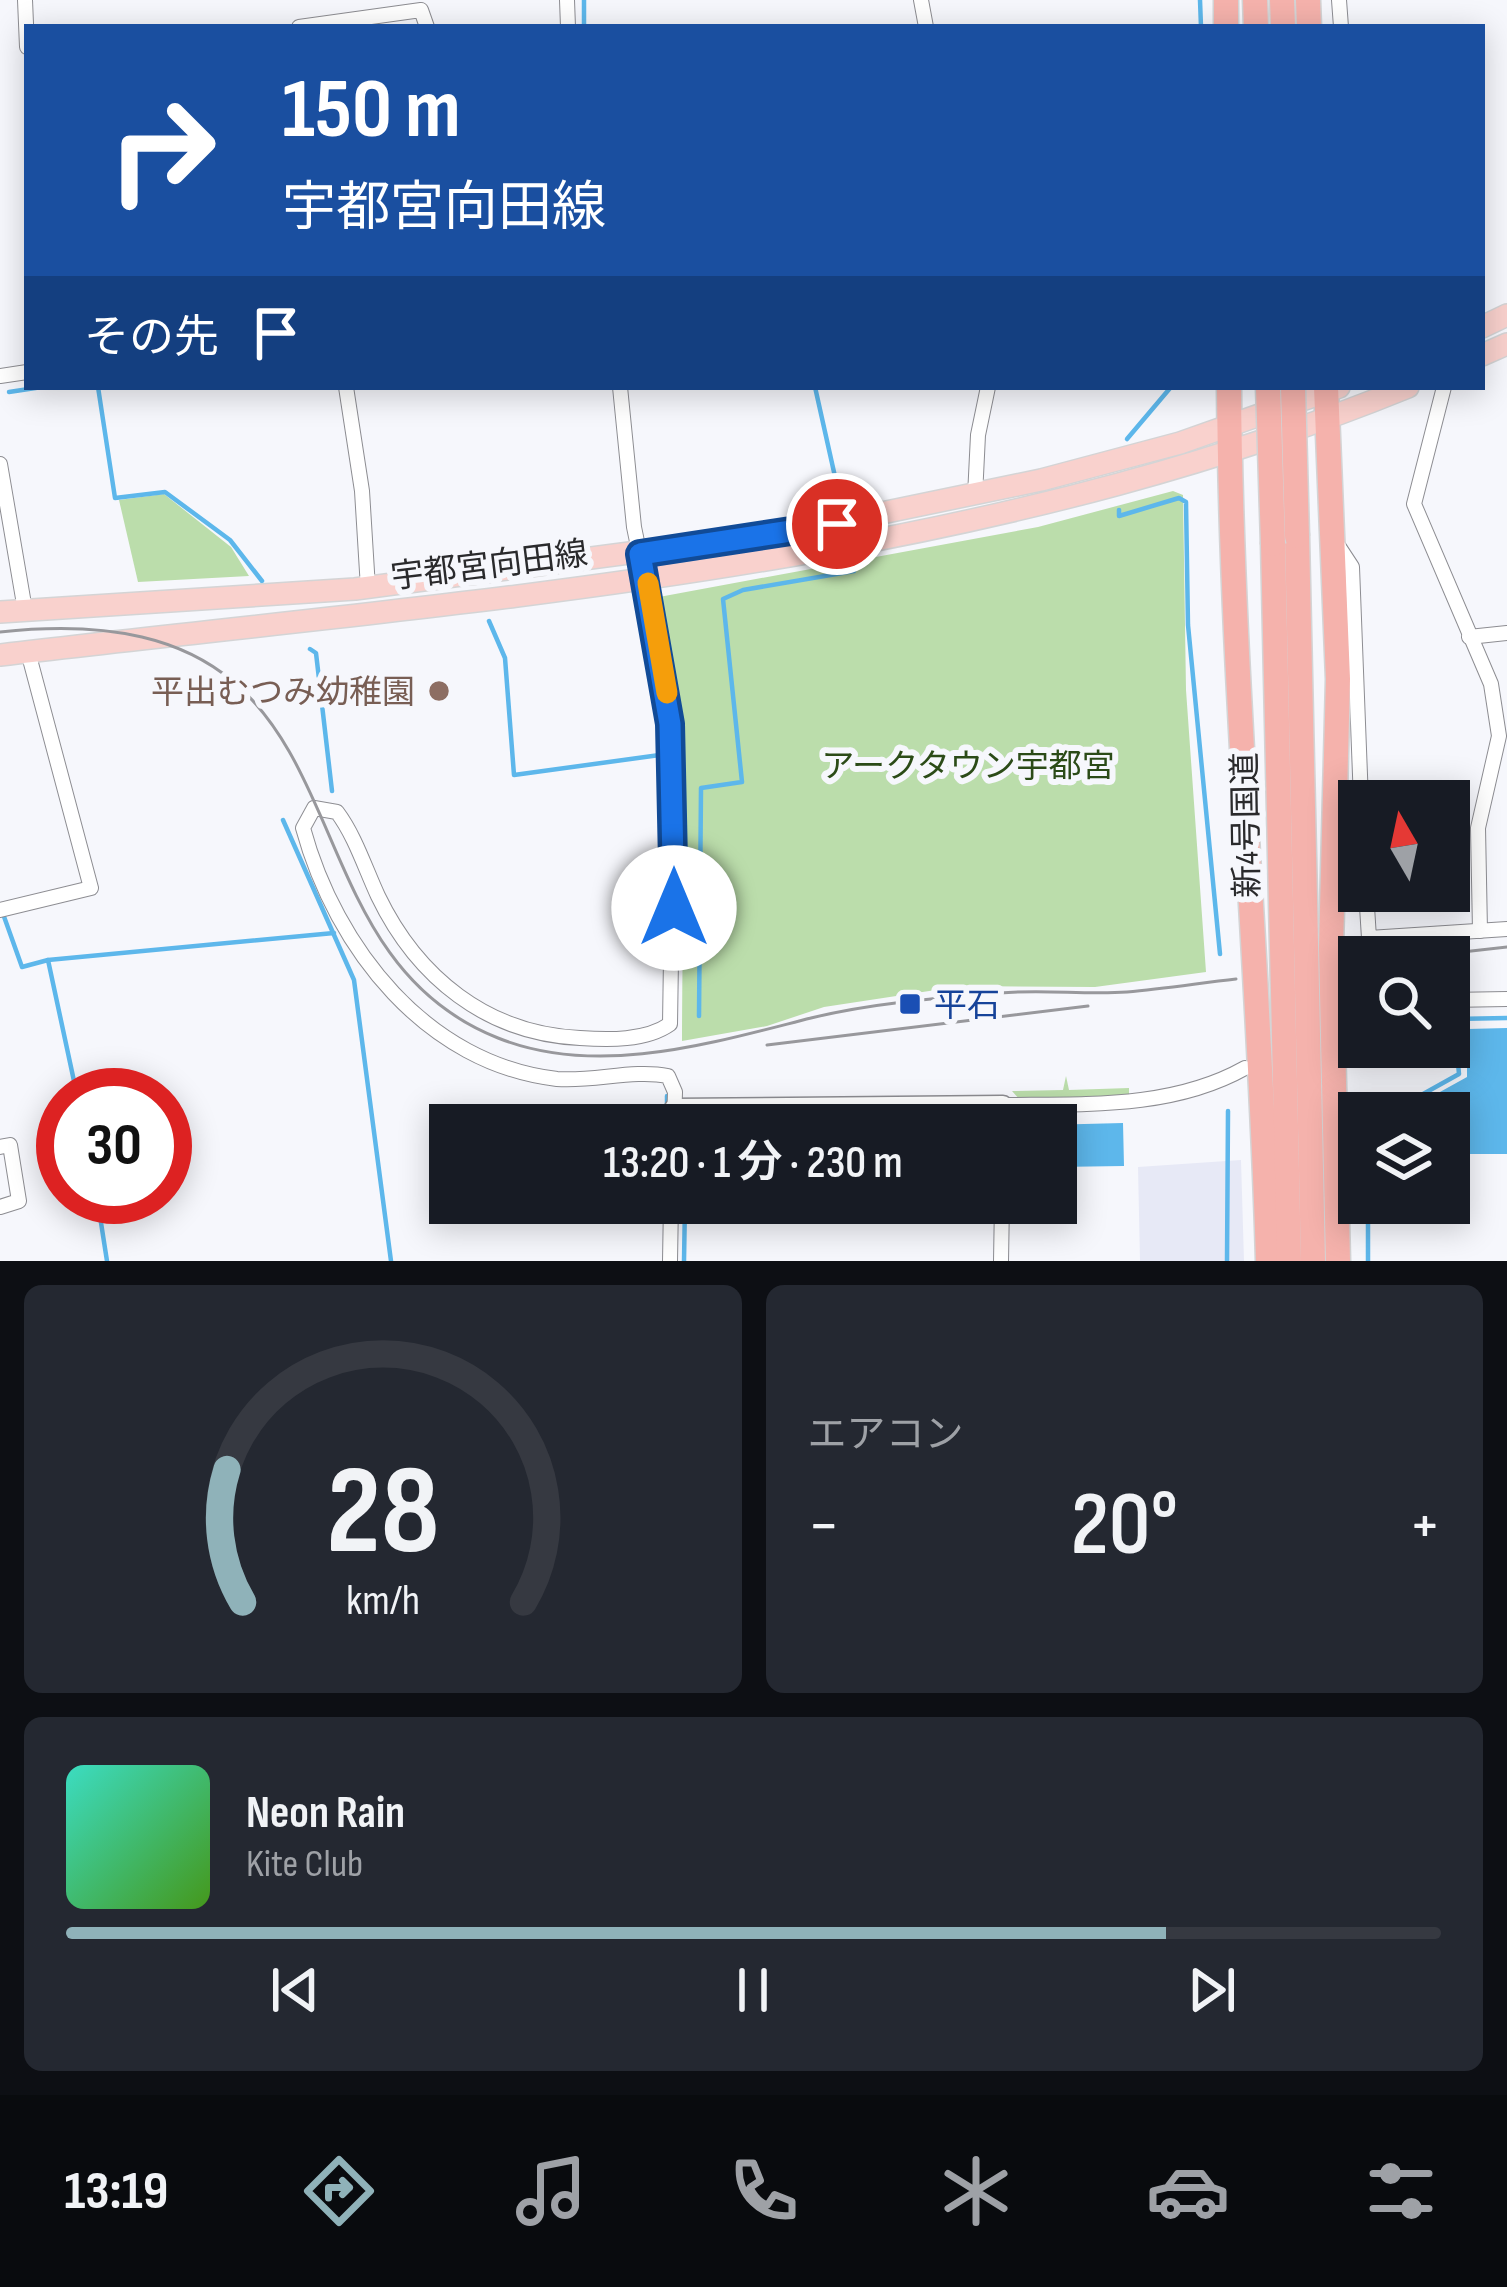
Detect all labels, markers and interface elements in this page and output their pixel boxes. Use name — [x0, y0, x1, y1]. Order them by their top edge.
text: 150 m — [282, 60, 461, 161]
icon: right — [84, 72, 240, 228]
text: 宇都宮向田線 — [282, 176, 606, 241]
icon: arrive — [243, 300, 309, 366]
text: その先 — [84, 311, 219, 366]
pin — [786, 473, 888, 575]
icon: arrive — [804, 491, 870, 557]
street label: 宇都宮向田線 — [389, 534, 590, 598]
place label: 平出むつみ幼稚園 — [151, 673, 415, 713]
marker: 平出むつみ幼稚園 — [426, 678, 452, 704]
park label: アークタウン宇都宮 — [821, 747, 1115, 787]
street label: 新4号国道 — [1226, 752, 1268, 898]
north arrow — [1338, 780, 1470, 912]
map controls — [1338, 780, 1470, 1224]
position arrow — [611, 845, 737, 971]
button: search — [1338, 936, 1470, 1068]
place label: 平石 — [934, 986, 1000, 1026]
marker: 平石 — [897, 991, 923, 1017]
speed limit sign: 30 — [36, 1068, 192, 1224]
button: layers — [1338, 1092, 1470, 1224]
text: 13:20 · 1 分 · 230 m — [603, 1136, 903, 1191]
text: エアコン — [808, 1412, 964, 1459]
text: 28 — [326, 1439, 440, 1588]
text: 20° — [1070, 1472, 1178, 1580]
text: − — [808, 1487, 840, 1566]
text: + — [1409, 1487, 1441, 1566]
text: km/h — [346, 1575, 420, 1627]
text: Neon Rain — [246, 1786, 405, 1841]
text: Kite Club — [246, 1841, 363, 1888]
icon: previous — [262, 1957, 328, 2023]
icon: pause — [720, 1957, 786, 2023]
icon: next — [1179, 1957, 1245, 2023]
icon: directions — [297, 2149, 381, 2233]
icon: music — [509, 2149, 593, 2233]
icon: phone — [722, 2149, 806, 2233]
icon: climate — [934, 2149, 1018, 2233]
icon: car — [1146, 2149, 1230, 2233]
icon: filters — [1359, 2149, 1443, 2233]
text: 13:19 — [64, 2159, 168, 2224]

